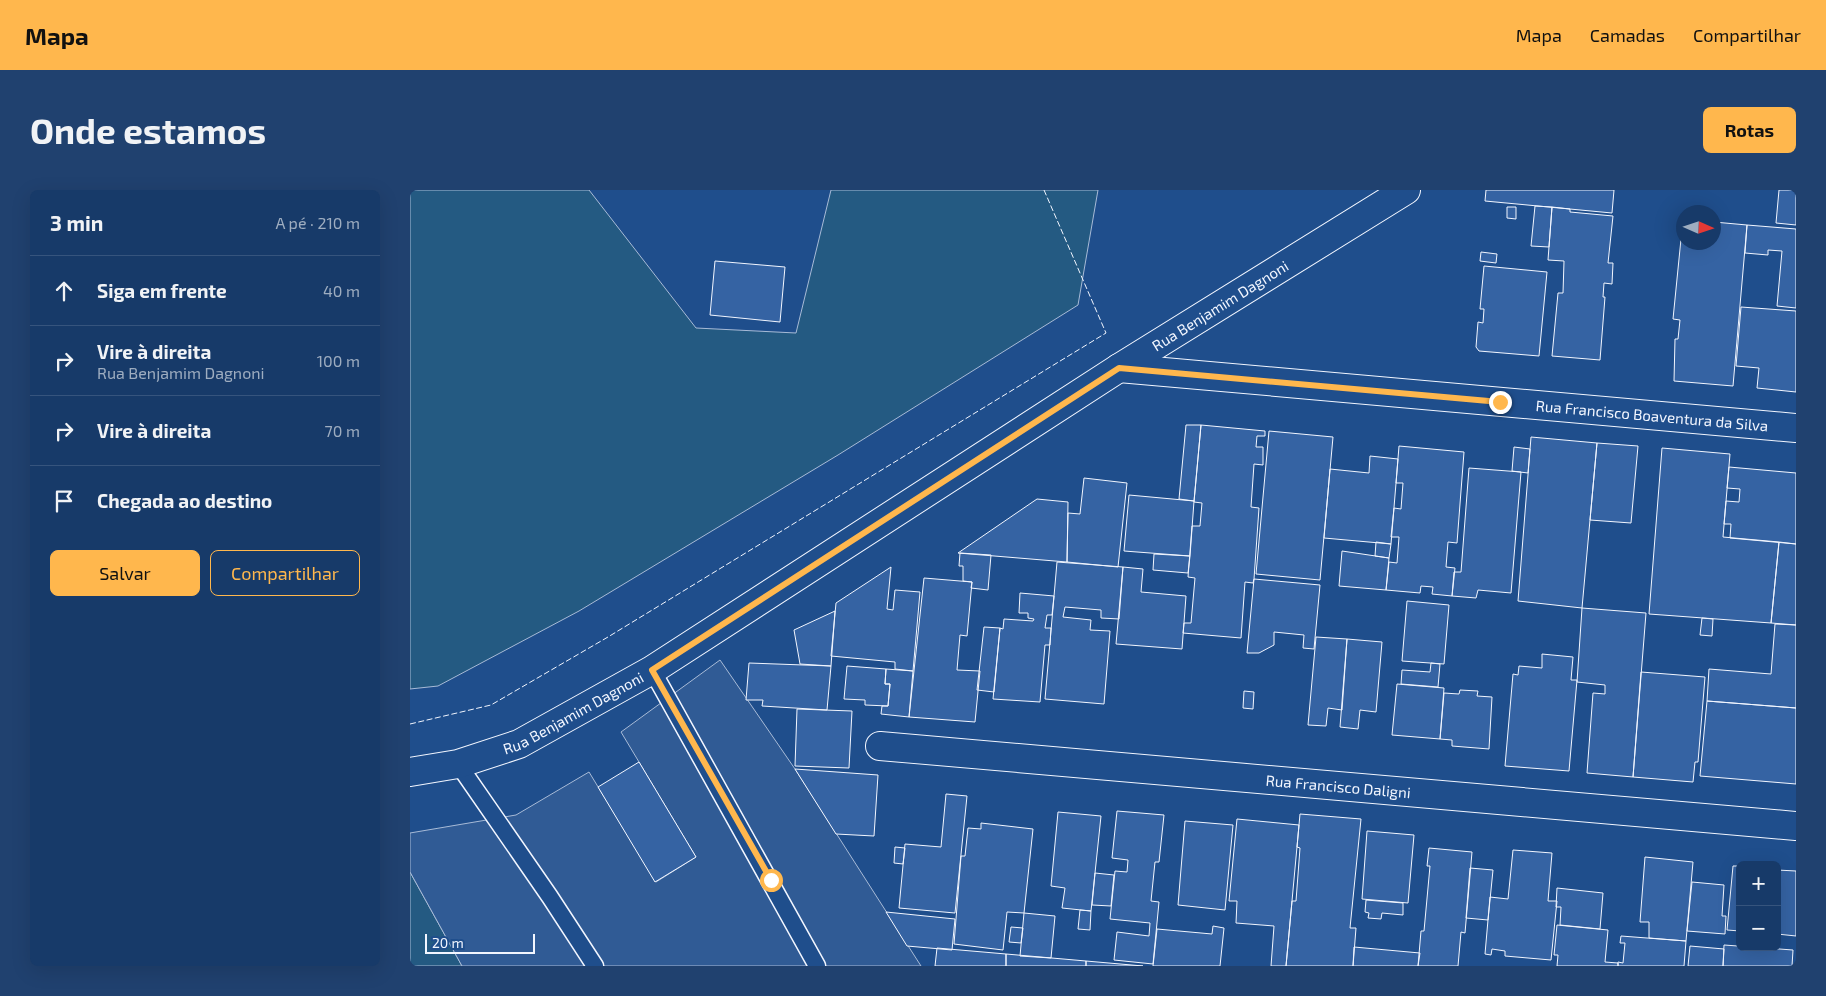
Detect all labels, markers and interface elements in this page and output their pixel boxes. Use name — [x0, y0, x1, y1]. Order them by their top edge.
text: Mapa — [25, 21, 89, 50]
text: Mapa — [1516, 24, 1562, 46]
text: Camadas — [1590, 24, 1665, 46]
text: Compartilhar — [1693, 24, 1801, 46]
button: Rotas — [1703, 107, 1796, 153]
text: Onde estamos — [30, 109, 266, 151]
north arrow — [1676, 205, 1721, 250]
text: 3 min — [50, 210, 103, 235]
text: A pé · 210 m — [275, 213, 360, 232]
street label: Rua Benjamim Dagnoni — [1148, 256, 1292, 354]
icon: ahead — [50, 277, 78, 305]
text: Siga em frente — [97, 279, 227, 302]
text: 40 m — [323, 281, 360, 300]
text: Vire à direita — [97, 340, 211, 363]
icon: right — [50, 347, 78, 375]
text: 100 m — [317, 351, 360, 370]
text: Rua Benjamim Dagnoni — [97, 363, 265, 382]
route end — [1489, 391, 1512, 414]
street label: Rua Francisco Boaventura da Silva — [1535, 396, 1769, 434]
icon: right — [50, 417, 78, 445]
text: Vire à direita — [97, 419, 211, 442]
text: 70 m — [325, 421, 360, 440]
icon: arrive — [50, 487, 78, 515]
text: Chegada ao destino — [97, 489, 272, 512]
button: Salvar — [50, 550, 200, 596]
button: Compartilhar — [210, 550, 360, 596]
street label: Rua Benjamim Dagnoni — [501, 668, 646, 758]
street label: Rua Francisco Daligni — [1265, 771, 1411, 801]
map controls — [1736, 861, 1781, 951]
button: + — [1736, 861, 1781, 906]
route start — [760, 869, 783, 892]
button: − — [1736, 906, 1781, 951]
scale bar — [425, 931, 535, 954]
text: 20 m — [432, 934, 464, 951]

